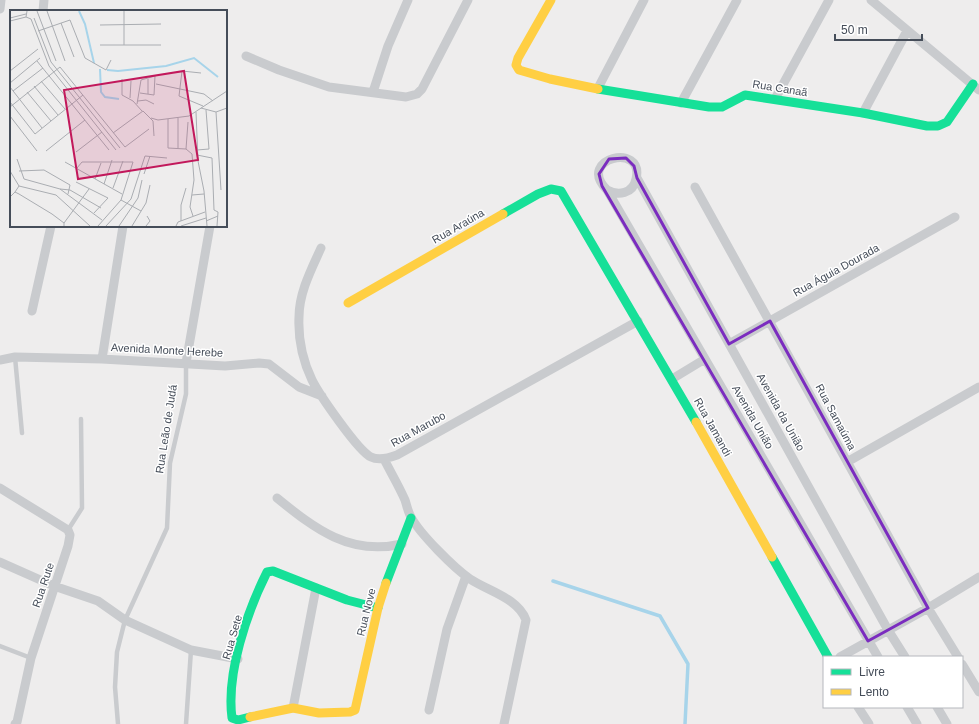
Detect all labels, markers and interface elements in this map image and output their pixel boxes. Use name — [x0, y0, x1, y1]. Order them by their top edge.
inset map — [10, 10, 227, 227]
scale bar — [835, 16, 922, 42]
text: 50 m — [841, 23, 868, 37]
street label: Rua Canaã — [752, 78, 809, 98]
street label: Rua Araúna — [430, 206, 487, 246]
street label: Rua Águia Dourada — [791, 241, 882, 299]
street label: Avenida Monte Herebe — [111, 341, 223, 359]
street label: Avenida da União — [755, 371, 807, 453]
street label: Rua Samaúma — [813, 382, 859, 453]
street label: Rua Leão de Judá — [153, 383, 179, 474]
street label: Avenida União — [730, 383, 776, 451]
street label: Rua Jamandi — [692, 396, 734, 458]
street label: Rua Marubo — [389, 409, 447, 449]
street label: Rua Rute — [30, 561, 56, 609]
street label: Rua Nove — [354, 587, 378, 637]
street label: Rua Sete — [220, 613, 244, 661]
legend — [823, 656, 963, 708]
text: Livre — [859, 665, 885, 679]
text: Lento — [859, 685, 889, 699]

